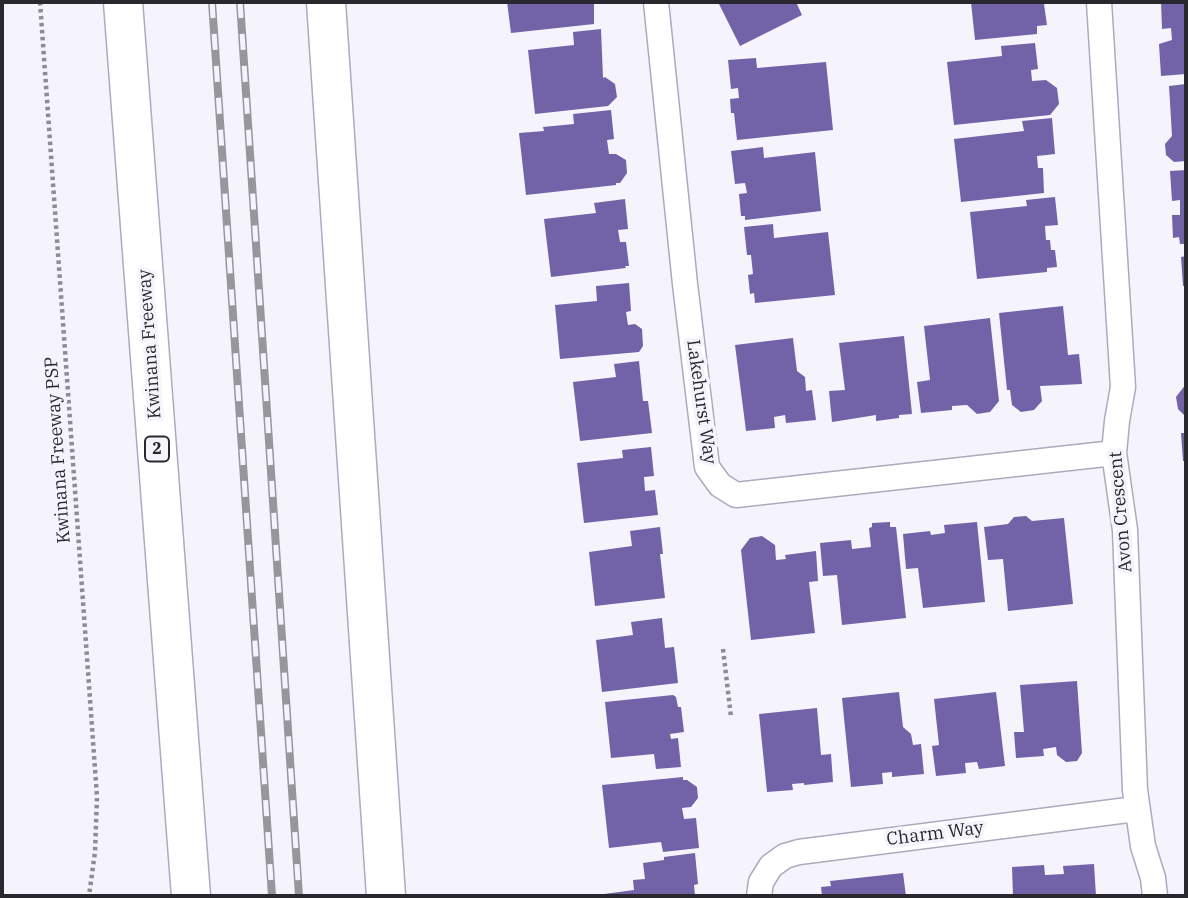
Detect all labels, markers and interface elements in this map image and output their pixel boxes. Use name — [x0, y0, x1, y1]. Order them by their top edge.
street label: Kwinana Freeway — [134, 268, 166, 420]
street label: Lakehurst Way — [682, 338, 720, 466]
street label: Kwinana Freeway PSP — [41, 356, 75, 544]
road number: 2 — [145, 436, 169, 462]
street label: Avon Crescent — [1105, 450, 1137, 574]
street label: Charm Way — [885, 817, 985, 851]

